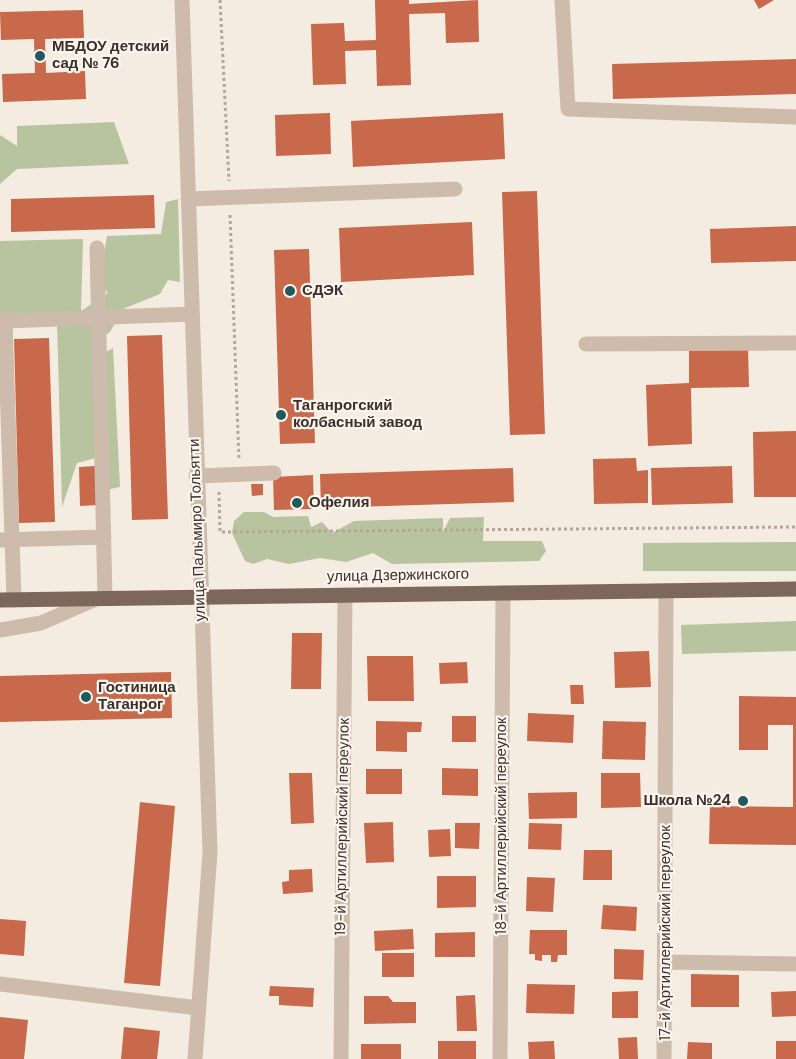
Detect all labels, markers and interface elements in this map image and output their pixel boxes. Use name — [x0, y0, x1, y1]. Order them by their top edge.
place label: МБДОУ детский сад № 76 — [52, 38, 169, 73]
marker: МБДОУ детский сад № 76 — [33, 49, 47, 63]
place label: СДЭК — [302, 282, 343, 300]
marker: СДЭК — [283, 284, 297, 298]
place label: Таганрогский колбасный завод — [293, 397, 422, 432]
marker: Таганрогский колбасный завод — [274, 408, 288, 422]
street label: улица Пальмиро Тольятти — [186, 438, 210, 622]
place label: Офелия — [309, 494, 369, 512]
marker: Офелия — [290, 496, 304, 510]
street label: улица Дзержинского — [327, 566, 469, 586]
place label: Гостиница Таганрог — [98, 679, 176, 714]
marker: Гостиница Таганрог — [79, 690, 93, 704]
street label: 18-й Артиллерийский переулок — [493, 717, 511, 935]
street label: 19-й Артиллерийский переулок — [332, 718, 354, 936]
place label: Школа №24 — [643, 792, 731, 810]
marker: Школа №24 — [736, 794, 750, 808]
street label: 17-й Артиллерийский переулок — [657, 825, 675, 1041]

